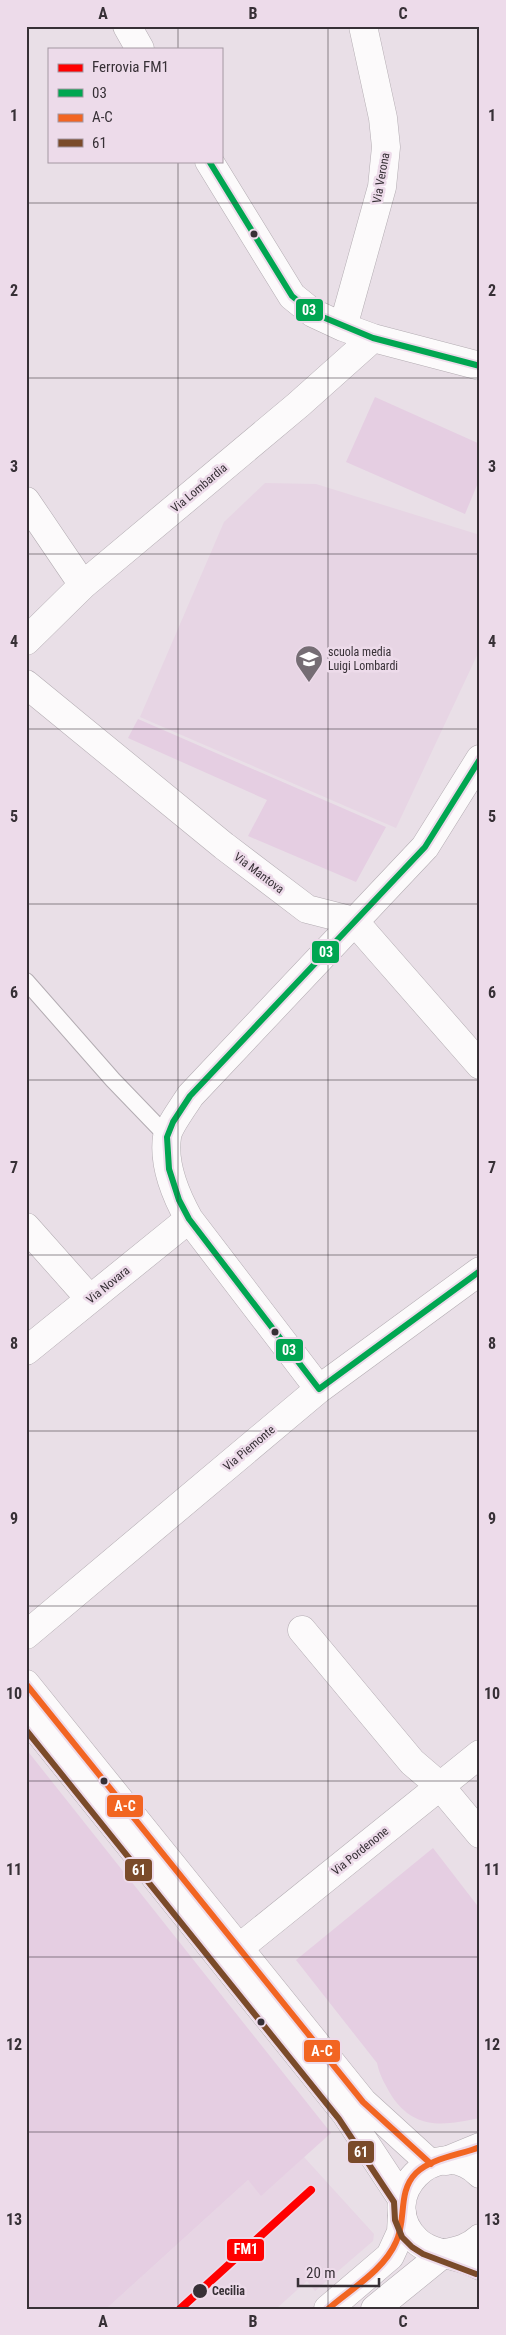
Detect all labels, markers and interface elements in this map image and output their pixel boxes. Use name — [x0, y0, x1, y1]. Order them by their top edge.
text: A — [98, 4, 108, 23]
text: B — [249, 4, 258, 23]
text: C — [398, 4, 408, 23]
legend — [48, 48, 222, 162]
text: Ferrovia FM1 — [92, 58, 169, 76]
text: 03 — [92, 84, 107, 102]
text: 1 — [10, 106, 18, 125]
text: 1 — [488, 106, 496, 125]
text: A-C — [92, 108, 113, 126]
text: 61 — [92, 134, 107, 152]
street label: Via Verona — [370, 151, 392, 204]
unlabelled marker — [249, 229, 259, 239]
text: 2 — [10, 281, 18, 300]
text: 2 — [488, 281, 496, 300]
line badge: 03 — [295, 298, 324, 322]
text: 03 — [302, 302, 316, 318]
text: 3 — [10, 457, 18, 476]
text: 3 — [488, 457, 496, 476]
street label: Via Lombardia — [168, 460, 230, 515]
text: 4 — [10, 632, 18, 651]
text: 4 — [488, 632, 496, 651]
school or university icon: scuola media Luigi Lombardi — [294, 644, 324, 683]
place label: scuola media Luigi Lombardi — [328, 645, 398, 673]
text: 5 — [10, 807, 18, 826]
text: 5 — [488, 807, 496, 826]
street label: Via Mantova — [231, 850, 287, 896]
line badge: 03 — [311, 940, 340, 964]
text: 03 — [319, 944, 333, 960]
text: 6 — [10, 983, 18, 1002]
text: 6 — [488, 983, 496, 1002]
text: 7 — [10, 1158, 18, 1177]
text: 7 — [488, 1158, 496, 1177]
street label: Via Novara — [84, 1263, 133, 1307]
unlabelled marker — [270, 1327, 280, 1337]
text: 8 — [10, 1334, 18, 1353]
text: 8 — [488, 1334, 496, 1353]
line badge: 03 — [275, 1338, 304, 1362]
text: 03 — [282, 1342, 296, 1358]
street label: Via Piemonte — [220, 1422, 278, 1474]
text: 9 — [10, 1509, 18, 1528]
text: 9 — [488, 1509, 496, 1528]
text: 10 — [6, 1684, 22, 1703]
text: 10 — [484, 1684, 500, 1703]
unlabelled marker — [99, 1776, 109, 1786]
line badge: A-C — [106, 1794, 144, 1818]
text: A-C — [114, 1798, 136, 1814]
street label: Via Pordenone — [329, 1824, 391, 1878]
line badge: 61 — [124, 1858, 153, 1882]
text: 11 — [6, 1860, 22, 1879]
text: 11 — [484, 1860, 500, 1879]
text: 61 — [132, 1862, 146, 1878]
unlabelled marker — [256, 2017, 266, 2027]
text: 12 — [6, 2035, 22, 2054]
text: 12 — [484, 2035, 500, 2054]
line badge: A-C — [303, 2039, 341, 2063]
text: A-C — [311, 2043, 333, 2059]
line badge: 61 — [347, 2140, 375, 2164]
text: 61 — [354, 2144, 368, 2160]
text: 13 — [6, 2210, 22, 2229]
text: 13 — [484, 2210, 500, 2229]
line badge: FM1 — [226, 2238, 265, 2262]
text: FM1 — [234, 2241, 258, 2257]
scale bar — [298, 2255, 380, 2287]
text: 20 m — [306, 2264, 336, 2282]
marker: Cecilia — [191, 2282, 209, 2300]
place label: Cecilia — [212, 2284, 245, 2298]
text: A — [98, 2312, 108, 2331]
text: B — [249, 2312, 258, 2331]
text: C — [398, 2312, 408, 2331]

